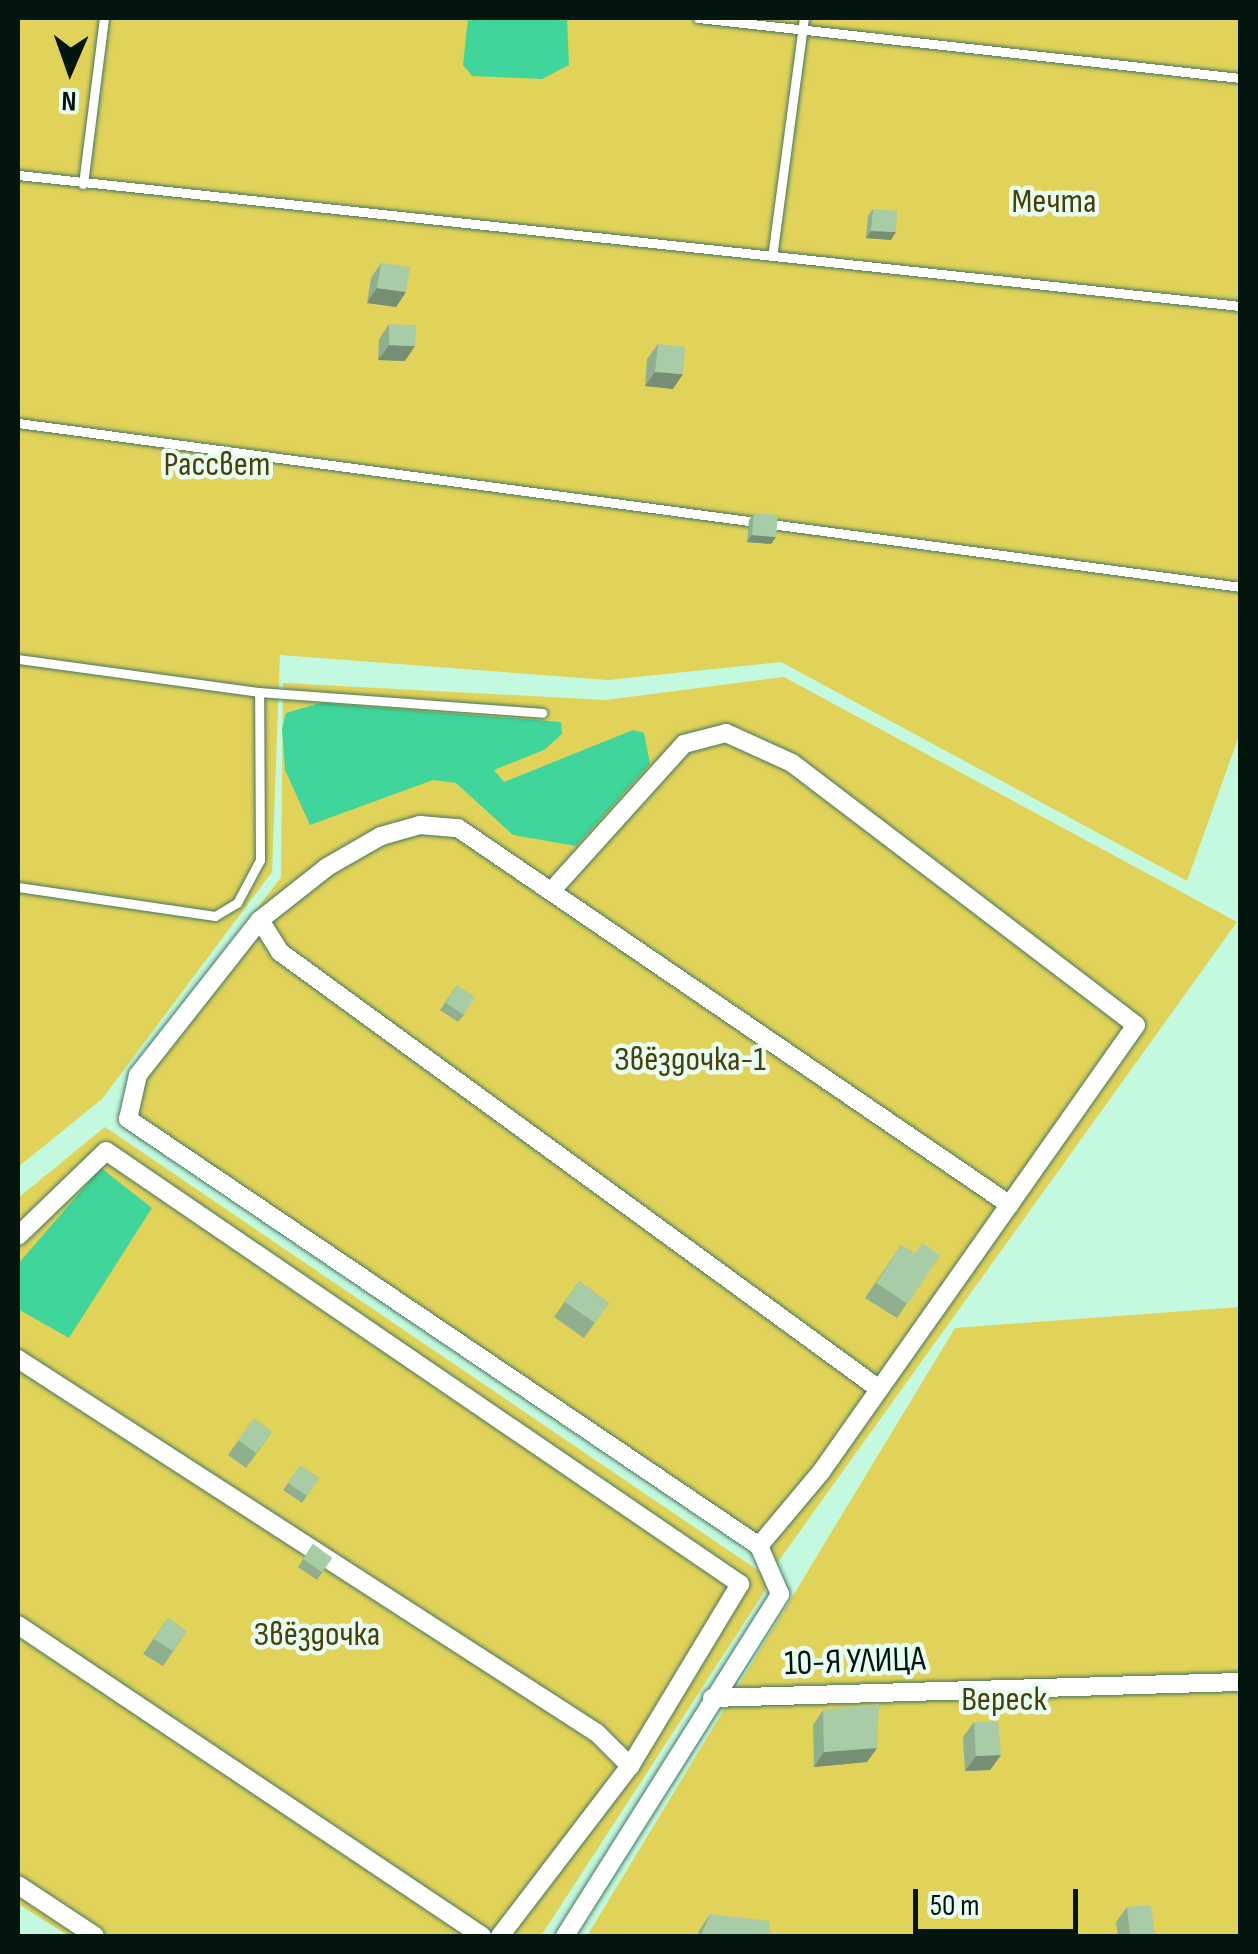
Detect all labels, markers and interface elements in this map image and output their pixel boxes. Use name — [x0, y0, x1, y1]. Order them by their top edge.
north arrow — [20, 20, 120, 120]
text: N — [61, 84, 77, 117]
park label: Мечта — [1012, 181, 1096, 223]
park label: Рассвет — [164, 444, 270, 486]
park label: Звёздочка-1 — [614, 1039, 766, 1081]
park label: Звёздочка — [254, 1614, 380, 1656]
street label: 10-Я УЛИЦА — [784, 1639, 926, 1685]
park label: Вереск — [961, 1679, 1047, 1721]
scale bar — [918, 1869, 1083, 1931]
text: 50 m — [930, 1888, 979, 1924]

